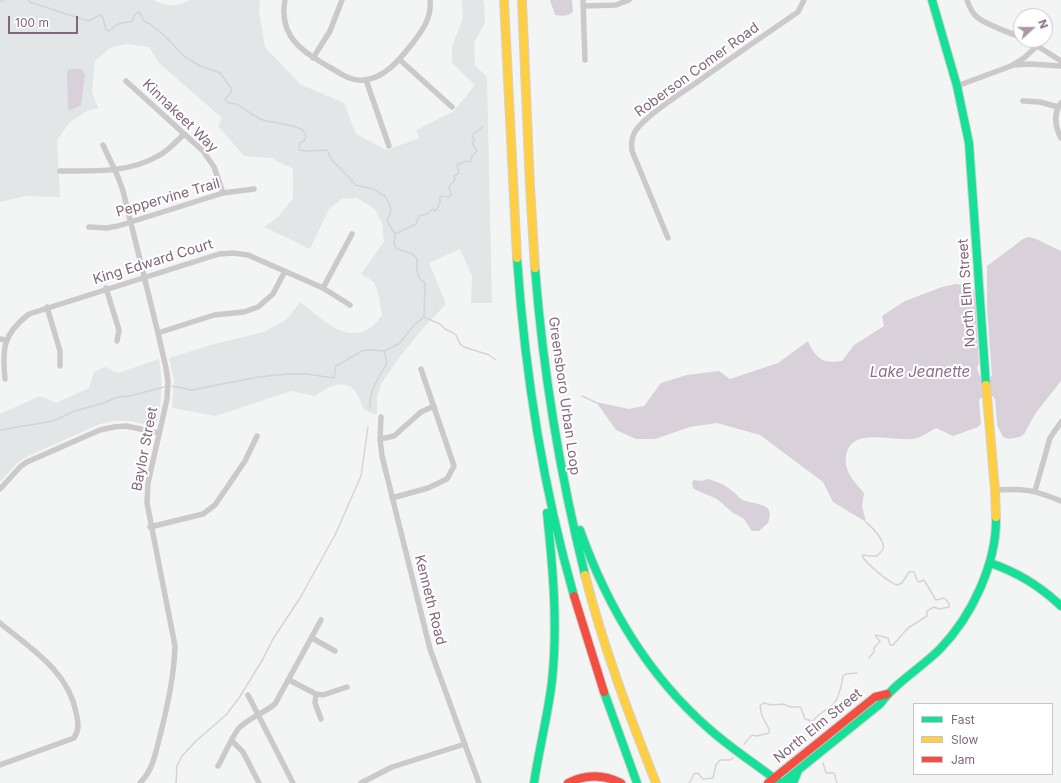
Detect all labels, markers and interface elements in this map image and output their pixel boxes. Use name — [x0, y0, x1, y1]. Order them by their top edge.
scale bar — [10, 8, 80, 34]
north arrow — [1013, 8, 1053, 48]
text: 100 m — [15, 15, 49, 30]
text: N — [1035, 18, 1051, 30]
street label: Roberson Comer Road — [632, 19, 762, 121]
street label: Kinnakeet Way — [139, 76, 221, 156]
street label: Peppervine Trail — [114, 175, 222, 221]
street label: King Edward Court — [91, 236, 215, 288]
street label: North Elm Street — [955, 238, 979, 348]
street label: Greensboro Urban Loop — [545, 316, 583, 476]
water label: Lake Jeanette — [870, 363, 970, 381]
street label: Baylor Street — [129, 406, 161, 492]
street label: Kenneth Road — [411, 553, 449, 647]
street label: North Elm Street — [770, 685, 866, 767]
legend — [913, 703, 1053, 775]
text: Fast — [951, 712, 975, 727]
text: Slow — [951, 732, 978, 747]
text: Jam — [951, 752, 975, 767]

